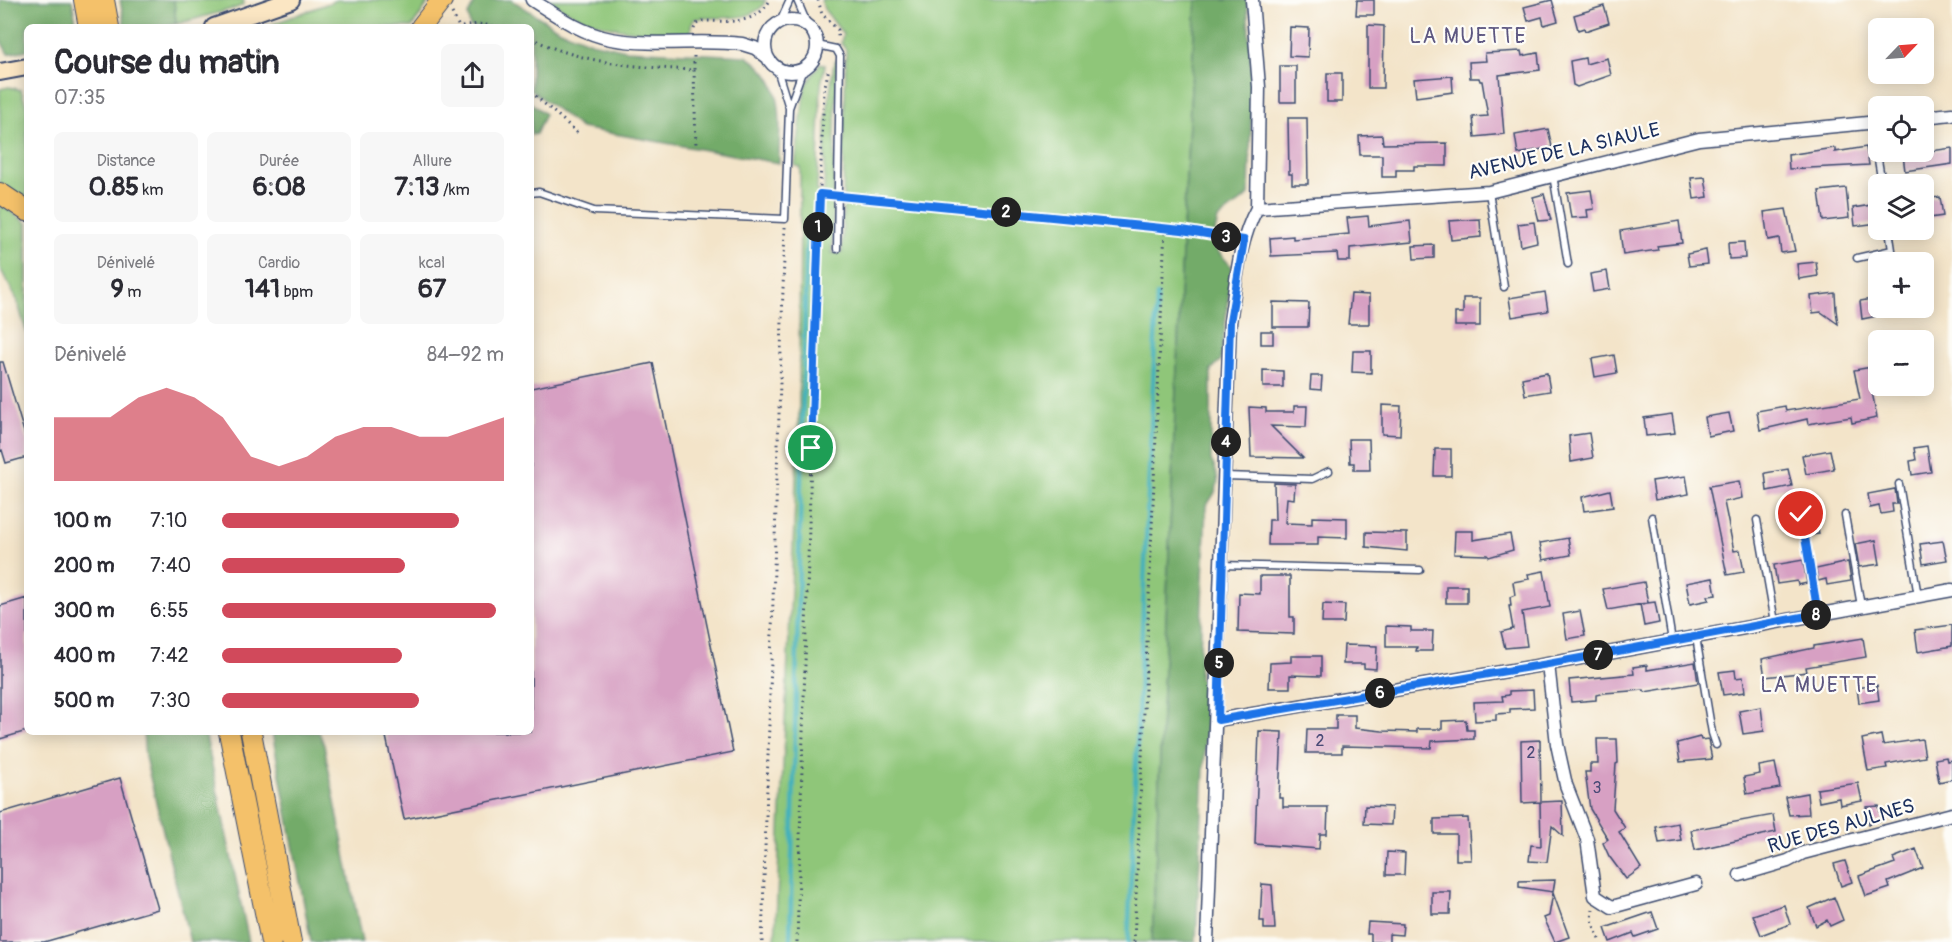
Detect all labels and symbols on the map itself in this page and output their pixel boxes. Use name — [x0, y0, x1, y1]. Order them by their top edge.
north arrow — [1868, 18, 1934, 84]
district label: LA MUETTE — [1409, 23, 1527, 50]
street label: AVENUE DE LA SIAULE — [1466, 117, 1662, 185]
pin: 2 — [991, 197, 1021, 227]
pin: 1 — [803, 212, 833, 242]
pin: 3 — [1211, 222, 1241, 252]
pin — [785, 422, 836, 473]
pin: 4 — [1211, 427, 1241, 457]
pin — [1775, 488, 1826, 539]
pin: 8 — [1801, 600, 1831, 630]
pin: 7 — [1583, 640, 1613, 670]
pin: 5 — [1204, 648, 1234, 678]
district label: LA MUETTE — [1760, 672, 1878, 699]
pin: 6 — [1365, 678, 1395, 708]
house number: 2 — [1316, 731, 1325, 751]
house number: 2 — [1527, 743, 1536, 763]
house number: 3 — [1593, 778, 1602, 798]
street label: RUE DES AULNES — [1765, 793, 1917, 859]

